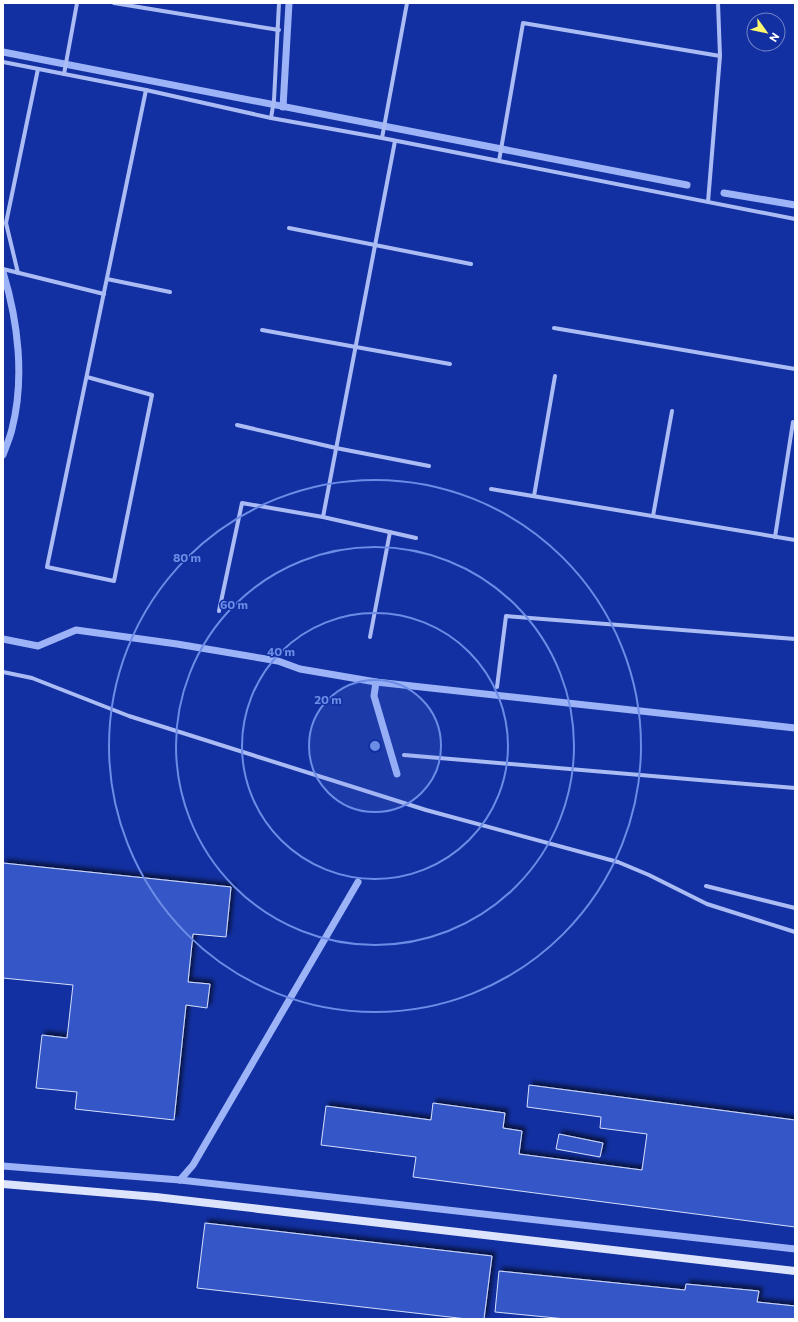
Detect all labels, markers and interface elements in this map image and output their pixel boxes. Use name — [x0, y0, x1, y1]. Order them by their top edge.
north arrow — [746, 12, 786, 52]
text: N — [767, 31, 783, 45]
text: 80 m — [173, 550, 201, 564]
text: 60 m — [220, 597, 248, 611]
text: 40 m — [267, 644, 295, 658]
text: 20 m — [314, 692, 342, 706]
centre of rings — [368, 739, 382, 753]

